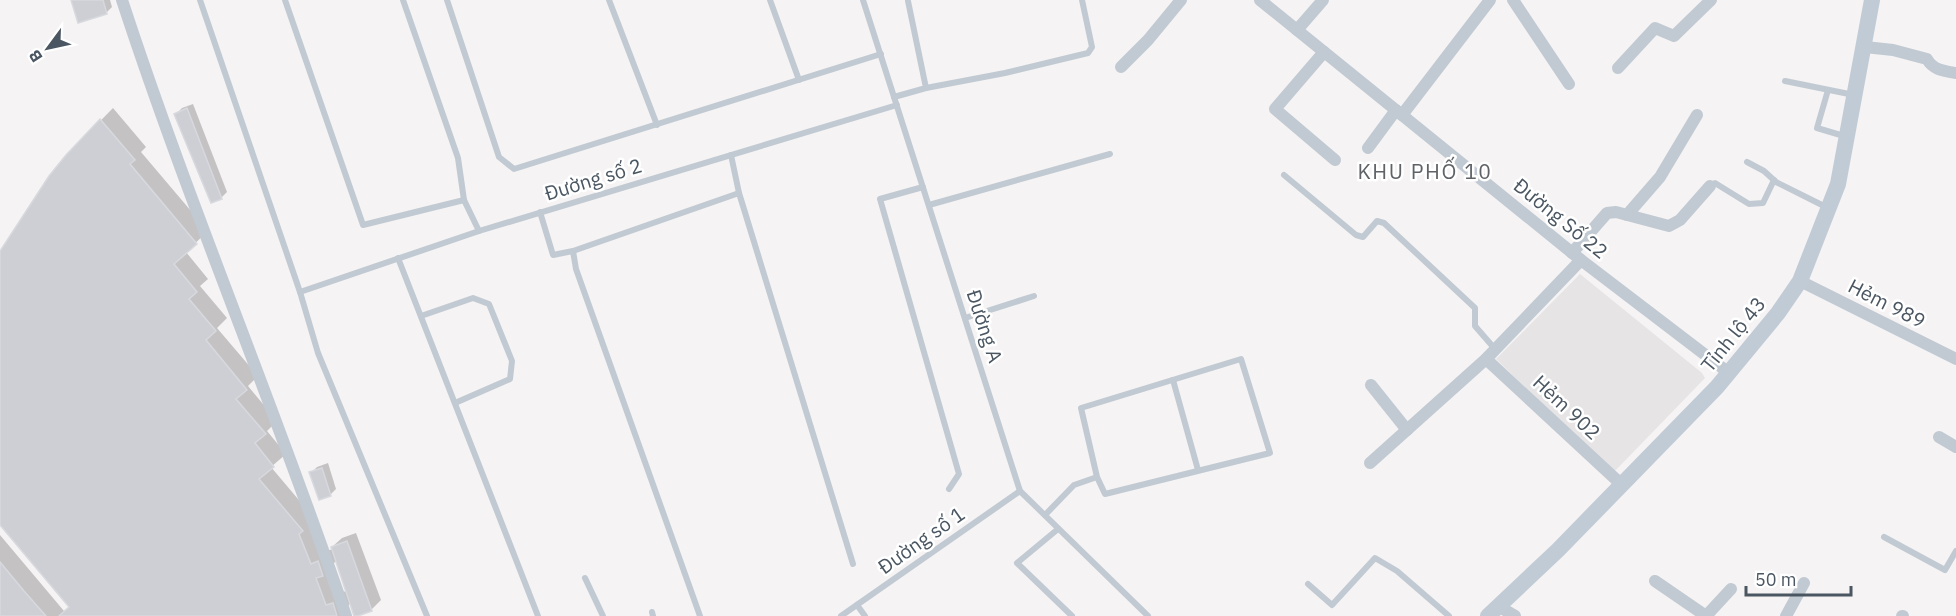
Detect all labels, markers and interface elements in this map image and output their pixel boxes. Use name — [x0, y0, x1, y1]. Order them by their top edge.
north arrow — [18, 18, 78, 78]
text: B — [24, 46, 47, 66]
street label: Đường số 2 — [541, 151, 645, 207]
district label: KHU PHỐ 10 — [1358, 156, 1492, 185]
street label: Đường Số 22 — [1508, 172, 1614, 264]
street label: Hẻm 989 — [1844, 272, 1930, 334]
street label: Đường A — [960, 286, 1010, 366]
street label: Tỉnh lộ 43 — [1694, 291, 1772, 377]
street label: Hẻm 902 — [1527, 369, 1607, 445]
street label: Đường số 1 — [872, 500, 970, 580]
scale bar — [1746, 559, 1851, 597]
text: 50 m — [1755, 568, 1797, 591]

